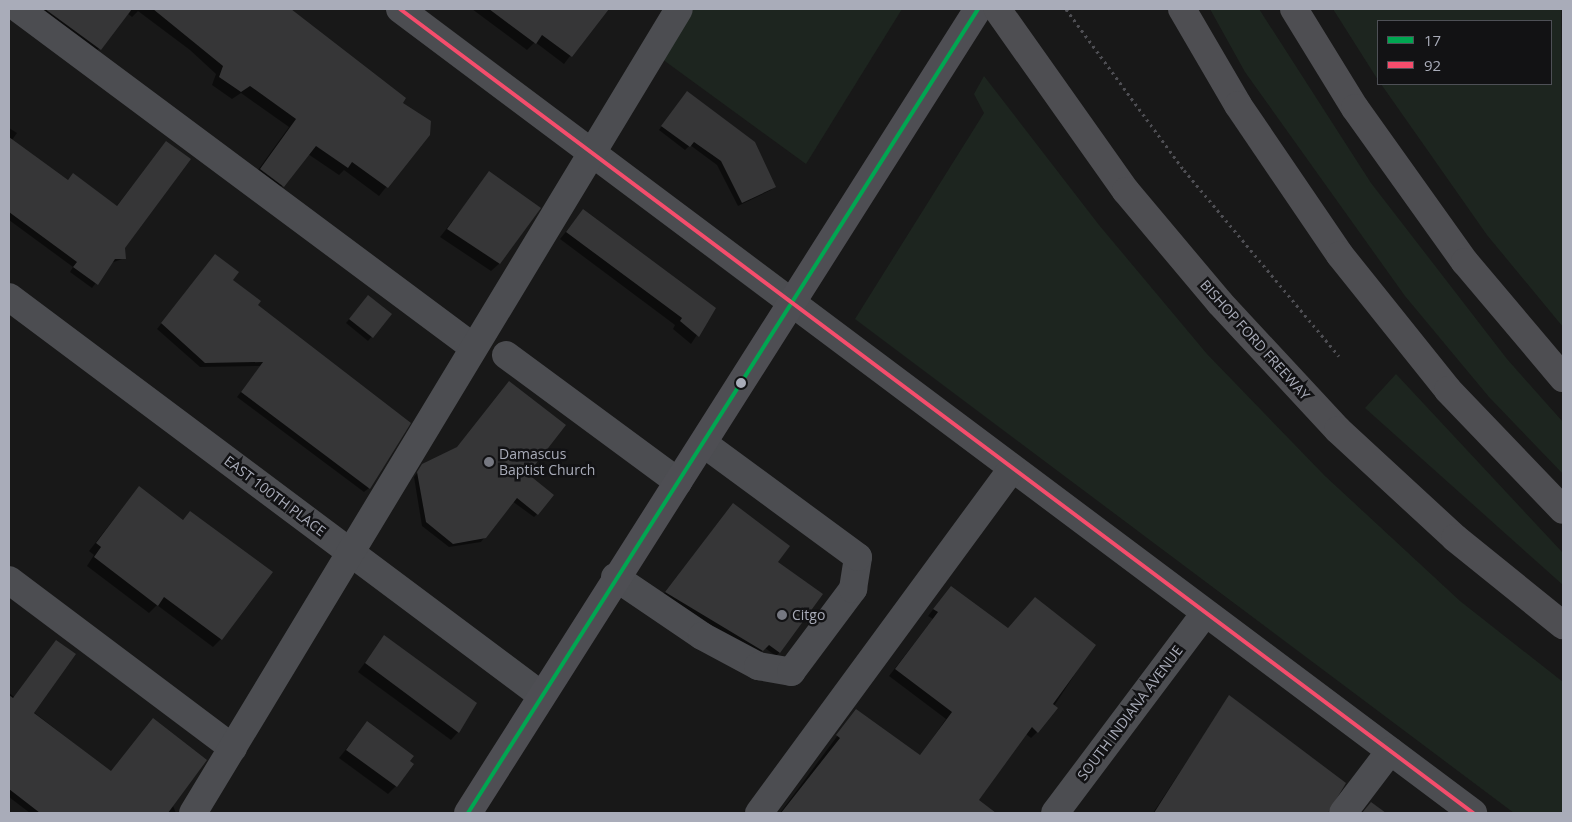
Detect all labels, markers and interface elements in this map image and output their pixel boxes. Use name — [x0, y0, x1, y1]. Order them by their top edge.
legend — [1377, 20, 1552, 85]
text: 17 — [1424, 30, 1441, 50]
text: 92 — [1424, 55, 1441, 75]
street label: BISHOP FORD FREEWAY — [1197, 277, 1313, 403]
unlabelled marker — [736, 378, 746, 388]
place label: Damascus Baptist Church — [499, 446, 595, 478]
street label: EAST 100TH PLACE — [221, 452, 329, 540]
marker: Damascus Baptist Church — [483, 456, 495, 468]
place label: Citgo — [792, 607, 825, 623]
marker: Citgo — [776, 609, 788, 621]
street label: SOUTH INDIANA AVENUE — [1074, 642, 1186, 784]

